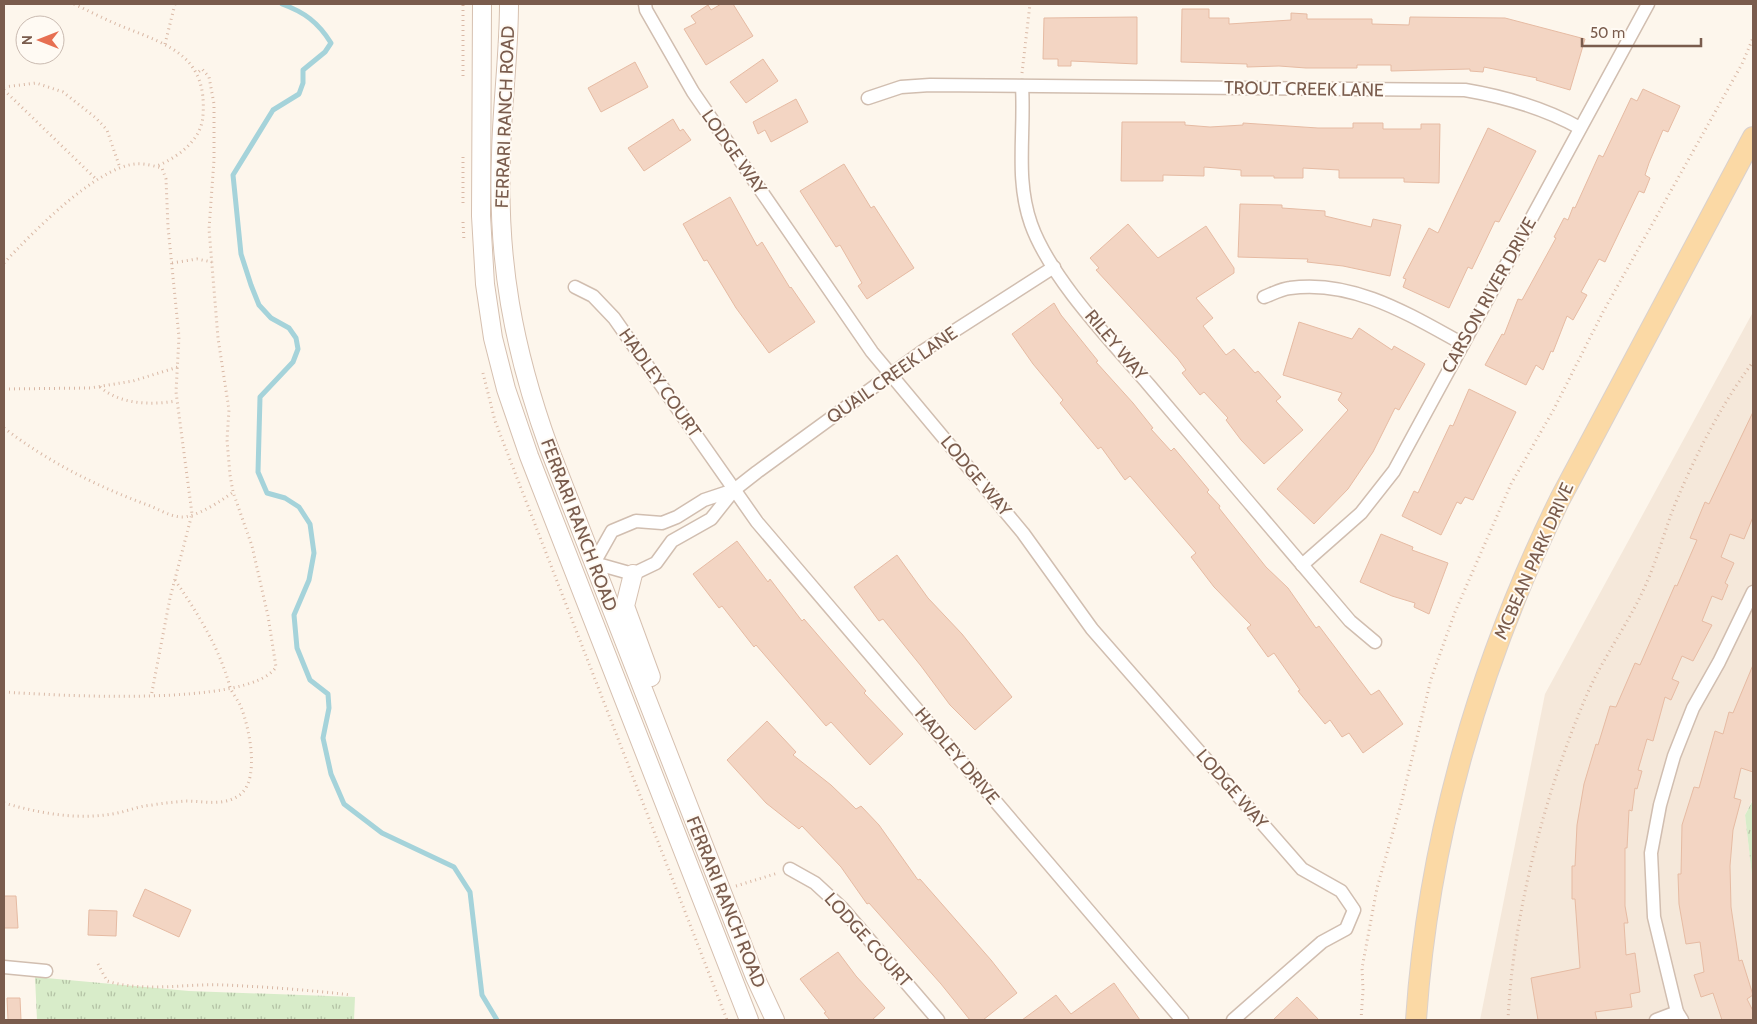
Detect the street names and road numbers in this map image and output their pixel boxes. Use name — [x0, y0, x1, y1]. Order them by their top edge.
street label: FERRARI RANCH ROAD — [491, 25, 519, 209]
street label: TROUT CREEK LANE — [1224, 77, 1384, 101]
street label: LODGE WAY — [697, 105, 772, 199]
street label: CARSON RIVER DRIVE — [1437, 213, 1541, 377]
street label: RILEY WAY — [1080, 305, 1152, 385]
street label: QUAIL CREEK LANE — [823, 322, 961, 428]
street label: HADLEY COURT — [614, 324, 706, 442]
street label: LODGE WAY — [936, 431, 1016, 521]
street label: FERRARI RANCH ROAD — [536, 436, 622, 614]
street label: MCBEAN PARK DRIVE — [1490, 479, 1579, 643]
street label: HADLEY DRIVE — [910, 703, 1004, 809]
street label: LODGE WAY — [1192, 745, 1273, 834]
street label: FERRARI RANCH ROAD — [682, 813, 770, 991]
street label: LODGE COURT — [820, 888, 916, 992]

